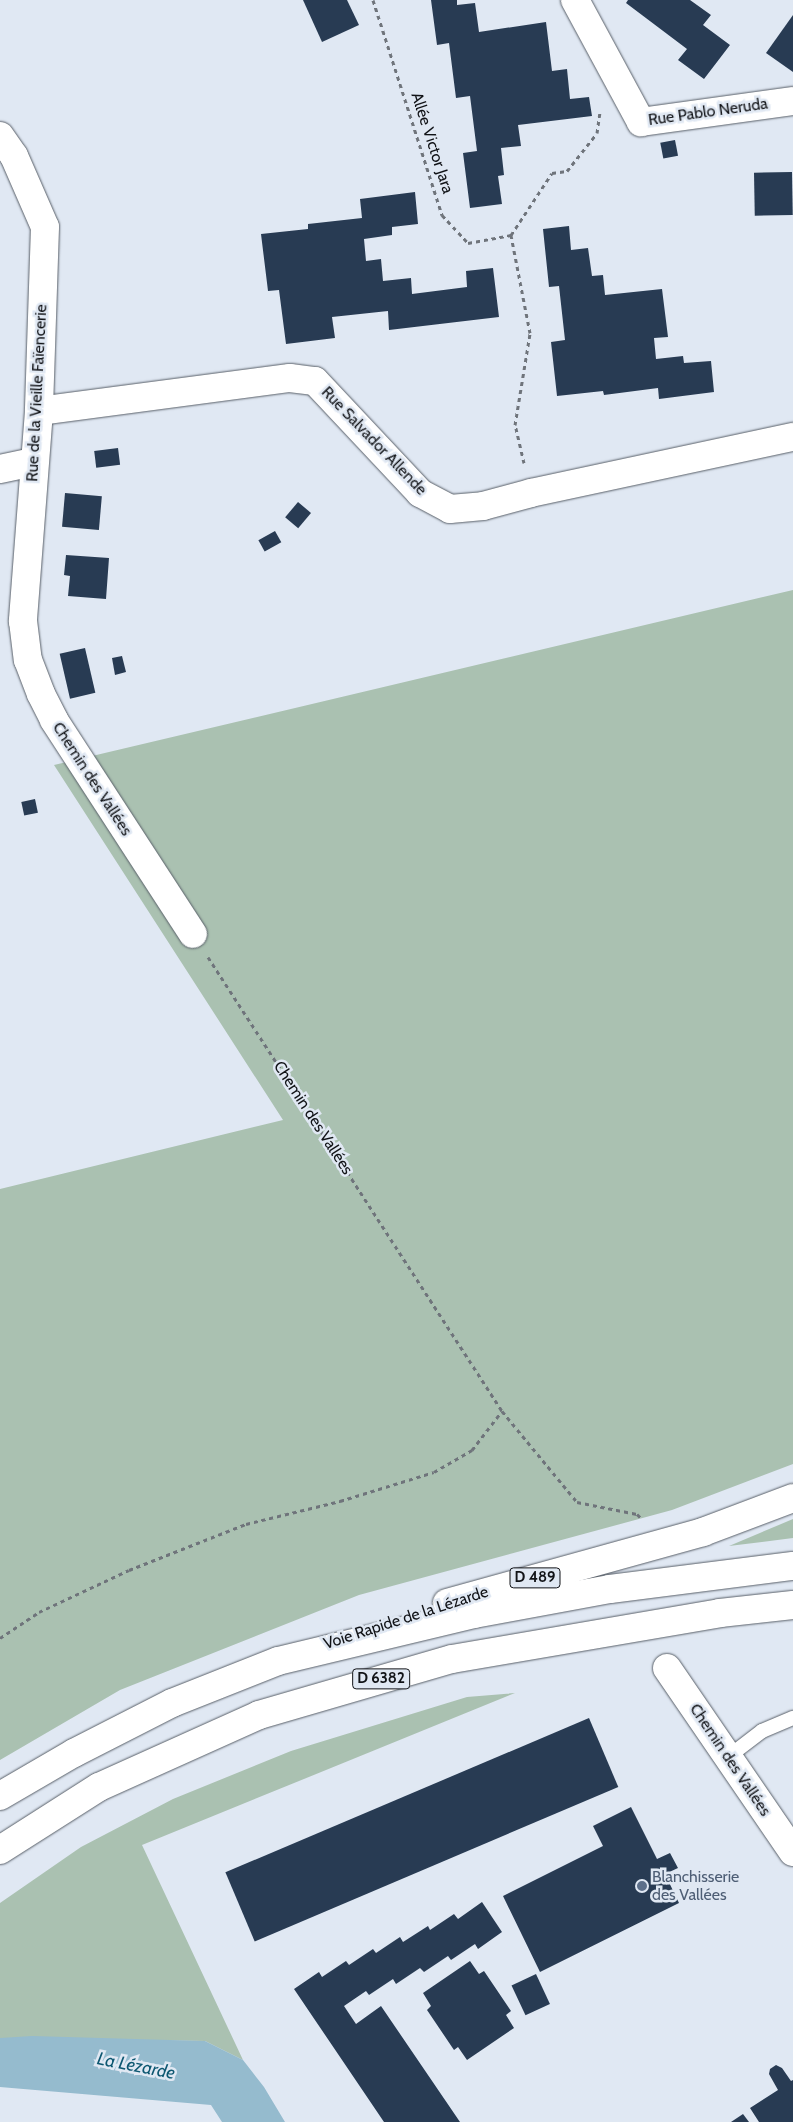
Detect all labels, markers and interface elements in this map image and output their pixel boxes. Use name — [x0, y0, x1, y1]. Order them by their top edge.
street label: Allée Victor Jara — [407, 90, 457, 196]
street label: Rue Pablo Neruda — [647, 94, 769, 130]
street label: Rue de la Vieille Faïencerie — [23, 304, 51, 482]
street label: Rue Salvador Allende — [317, 383, 431, 499]
street label: Chemin des Vallées — [48, 719, 136, 839]
street label: Chemin des Vallées — [269, 1058, 357, 1178]
road number: D 489 — [509, 1566, 561, 1590]
street label: Voie Rapide de la Lézarde — [321, 1582, 491, 1654]
road number: D 6382 — [351, 1666, 411, 1692]
street label: Chemin des Vallées — [685, 1700, 775, 1820]
place label: Blanchisserie des Vallées — [652, 1867, 739, 1905]
marker: Blanchisserie des Vallées — [636, 1880, 648, 1892]
water label: La Lézarde — [95, 2048, 177, 2084]

